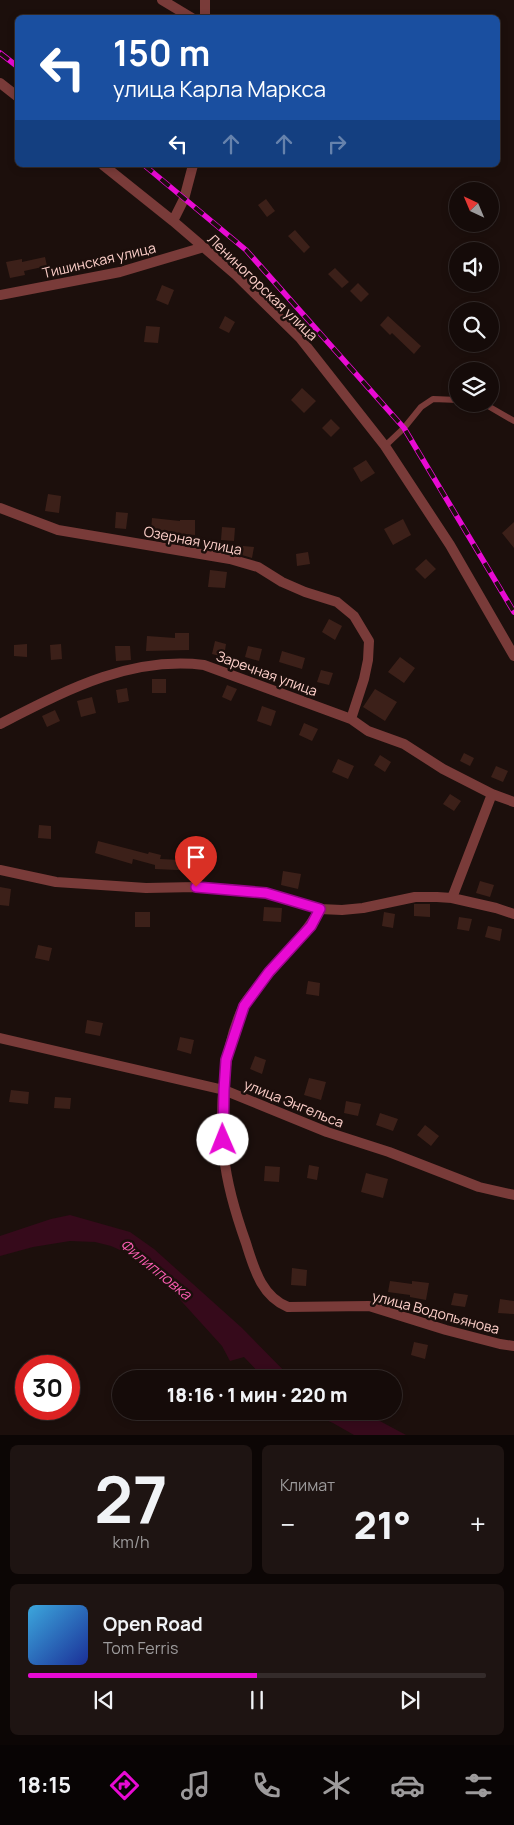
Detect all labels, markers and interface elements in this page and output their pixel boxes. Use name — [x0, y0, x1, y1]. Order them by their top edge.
text: 150 m — [113, 29, 210, 77]
icon: left — [30, 35, 95, 100]
text: улица Карла Маркса — [113, 74, 326, 104]
icon: left — [164, 130, 192, 158]
icon: ahead — [217, 130, 245, 158]
icon: ahead — [270, 130, 298, 158]
icon: right — [323, 130, 351, 158]
north arrow — [449, 182, 499, 232]
map controls — [449, 182, 499, 412]
street label: Лениногорская улица — [204, 229, 322, 345]
street label: Тишинская улица — [40, 238, 158, 282]
button: sound — [449, 242, 499, 292]
button: search — [449, 302, 499, 352]
button: layers — [449, 362, 499, 412]
street label: Озерная улица — [142, 521, 244, 559]
street label: Заречная улица — [214, 646, 320, 700]
pin — [175, 836, 217, 887]
icon: arrive — [182, 843, 210, 871]
street label: улица Энгельса — [241, 1074, 347, 1132]
position arrow — [196, 1113, 248, 1165]
water label: Филипповка — [116, 1234, 197, 1305]
street label: улица Водопьянова — [370, 1286, 502, 1338]
speed limit sign: 30 — [15, 1355, 80, 1420]
text: 18:16 · 1 мин · 220 m — [167, 1382, 347, 1408]
text: 27 — [94, 1454, 168, 1543]
text: Климат — [280, 1474, 335, 1496]
text: 21° — [354, 1498, 411, 1550]
text: − — [280, 1505, 295, 1543]
text: + — [470, 1505, 486, 1543]
text: km/h — [112, 1531, 150, 1553]
text: Open Road — [103, 1611, 203, 1637]
text: Tom Ferris — [103, 1637, 178, 1659]
icon: previous — [90, 1686, 118, 1714]
icon: pause — [243, 1686, 271, 1714]
icon: next — [396, 1686, 424, 1714]
icon: directions — [107, 1768, 142, 1803]
icon: music — [178, 1768, 213, 1803]
icon: phone — [249, 1768, 284, 1803]
icon: climate — [319, 1768, 354, 1803]
icon: car — [390, 1768, 425, 1803]
icon: filters — [461, 1768, 496, 1803]
text: 18:15 — [18, 1770, 71, 1800]

